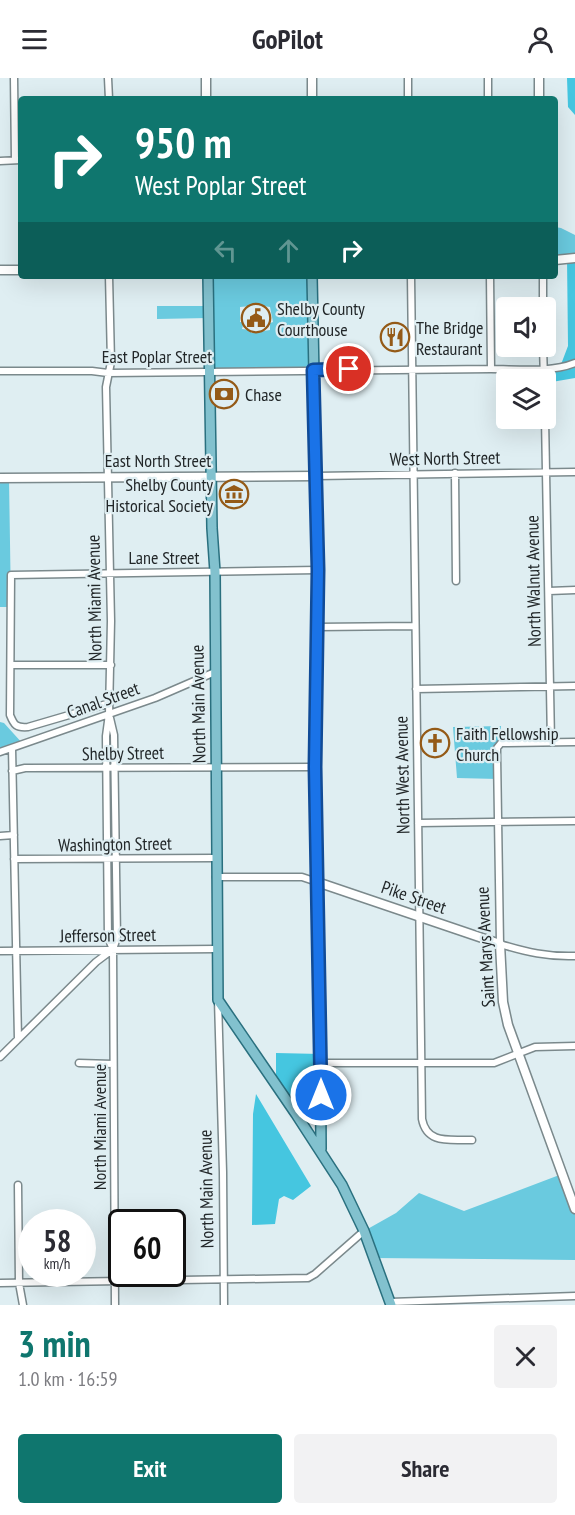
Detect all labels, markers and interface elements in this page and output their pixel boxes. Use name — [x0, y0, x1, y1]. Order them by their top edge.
text: GoPilot — [252, 22, 323, 56]
icon: menu — [18, 23, 51, 56]
icon: person — [524, 23, 557, 56]
text: 950 m — [135, 115, 232, 170]
icon: right — [36, 120, 114, 198]
text: West Poplar Street — [135, 168, 307, 202]
icon: left — [209, 234, 242, 267]
icon: ahead — [272, 234, 305, 267]
icon: right — [335, 234, 368, 267]
place label: Shelby County Courthouse — [277, 297, 365, 341]
map controls — [496, 297, 556, 429]
button: sound — [496, 297, 556, 357]
public building icon: Shelby County Courthouse — [240, 302, 272, 334]
place label: The Bridge Restaurant — [416, 316, 484, 360]
restaurant icon: The Bridge Restaurant — [379, 321, 411, 353]
pin — [323, 343, 374, 394]
street label: East Poplar Street — [102, 345, 212, 368]
icon: arrive — [332, 352, 365, 385]
button: layers — [496, 369, 556, 429]
bank icon: Chase — [208, 378, 240, 410]
place label: Chase — [245, 383, 282, 406]
street label: West North Street — [390, 446, 500, 470]
street label: East North Street — [105, 449, 211, 472]
place label: Shelby County Historical Society — [105, 473, 213, 517]
museum icon: Shelby County Historical Society — [218, 478, 250, 510]
street label: North Walnut Avenue — [520, 515, 546, 647]
street label: North Miami Avenue — [81, 535, 107, 661]
street label: Lane Street — [129, 546, 199, 569]
street label: North Main Avenue — [185, 644, 211, 764]
street label: Canal Street — [64, 676, 142, 724]
street label: North West Avenue — [389, 716, 415, 834]
place label: Faith Fellowship Church — [456, 722, 559, 766]
church icon: Faith Fellowship Church — [419, 727, 451, 759]
street label: Shelby Street — [82, 741, 164, 765]
street label: Washington Street — [58, 832, 172, 856]
street label: Pike Street — [378, 875, 450, 919]
street label: Saint Marys Avenue — [470, 886, 500, 1008]
street label: Jefferson Street — [59, 923, 156, 947]
position arrow — [289, 1063, 353, 1127]
street label: North Miami Avenue — [88, 1064, 111, 1190]
street label: North Main Avenue — [193, 1129, 219, 1249]
speed limit sign: 60 — [108, 1209, 186, 1287]
text: 58 — [43, 1221, 71, 1260]
text: km/h — [44, 1254, 70, 1273]
text: 3 min — [18, 1320, 91, 1367]
button: close — [494, 1325, 557, 1388]
text: 1.0 km · 16:59 — [18, 1366, 117, 1392]
button: Exit — [18, 1434, 282, 1503]
button: Share — [294, 1434, 557, 1503]

